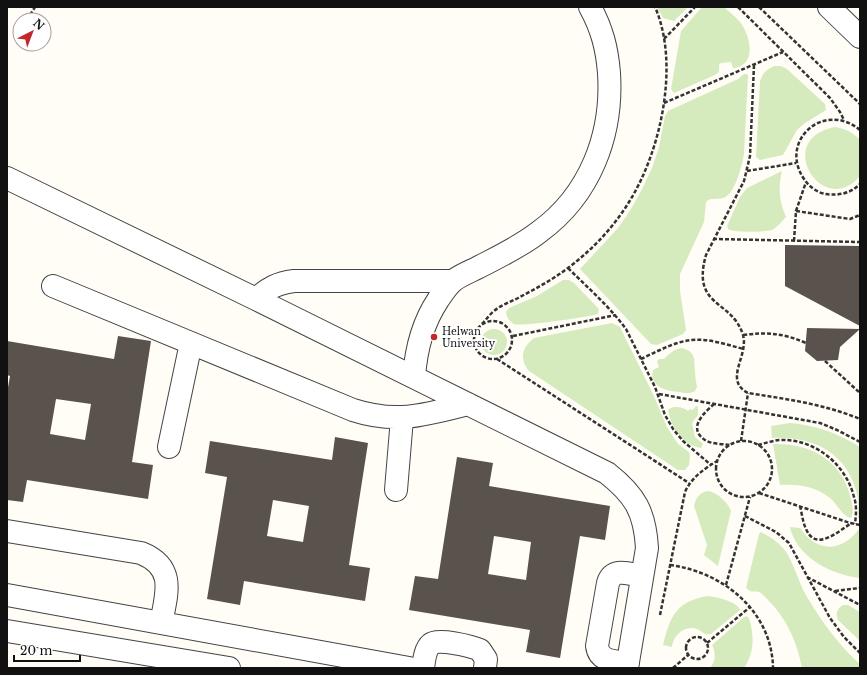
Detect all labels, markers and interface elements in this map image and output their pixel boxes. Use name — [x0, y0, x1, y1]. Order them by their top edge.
north arrow — [12, 12, 52, 52]
text: N — [30, 16, 48, 34]
place label: Helwan University — [442, 325, 496, 350]
marker: Helwan University — [429, 332, 439, 342]
scale bar — [14, 637, 80, 663]
text: 20 m — [20, 643, 52, 658]

